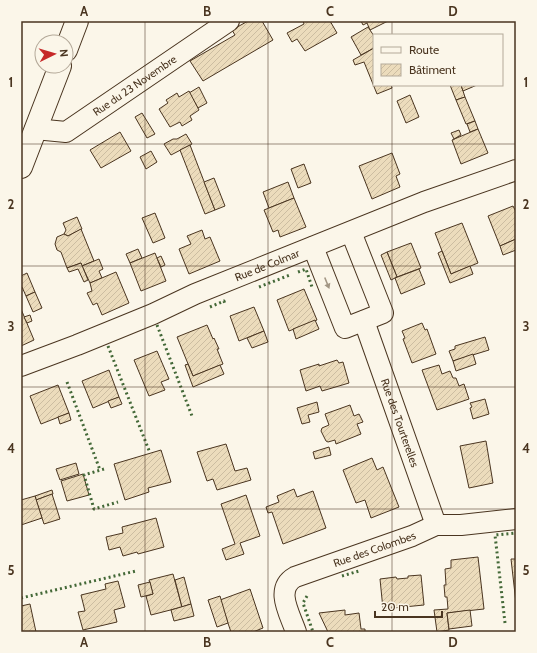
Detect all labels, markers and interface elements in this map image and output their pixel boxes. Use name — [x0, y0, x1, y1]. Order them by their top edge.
text: A — [80, 3, 89, 19]
text: B — [203, 3, 211, 19]
text: C — [326, 3, 334, 19]
text: D — [448, 3, 458, 19]
north arrow — [34, 34, 74, 74]
legend — [373, 34, 503, 86]
text: Route — [409, 42, 439, 57]
text: N — [57, 49, 71, 58]
street label: Rue du 23 Novembre — [90, 52, 179, 119]
text: Bâtiment — [409, 62, 456, 77]
text: 1 — [9, 74, 13, 90]
text: 1 — [524, 74, 528, 90]
text: 2 — [8, 196, 15, 212]
text: 2 — [523, 196, 530, 212]
street label: Rue de Colmar — [233, 246, 302, 284]
one-way arrow — [324, 278, 330, 289]
text: 3 — [7, 318, 15, 334]
text: 3 — [522, 318, 530, 334]
street label: Rue des Tourterelles — [378, 377, 422, 470]
text: 4 — [7, 440, 15, 456]
text: 4 — [522, 440, 530, 456]
street label: Rue des Colombes — [331, 528, 418, 570]
text: 5 — [8, 562, 15, 578]
text: 5 — [523, 562, 530, 578]
scale bar — [375, 593, 442, 619]
text: 20 m — [381, 599, 409, 614]
text: A — [80, 634, 89, 650]
text: B — [203, 634, 211, 650]
text: C — [326, 634, 334, 650]
text: D — [448, 634, 458, 650]

